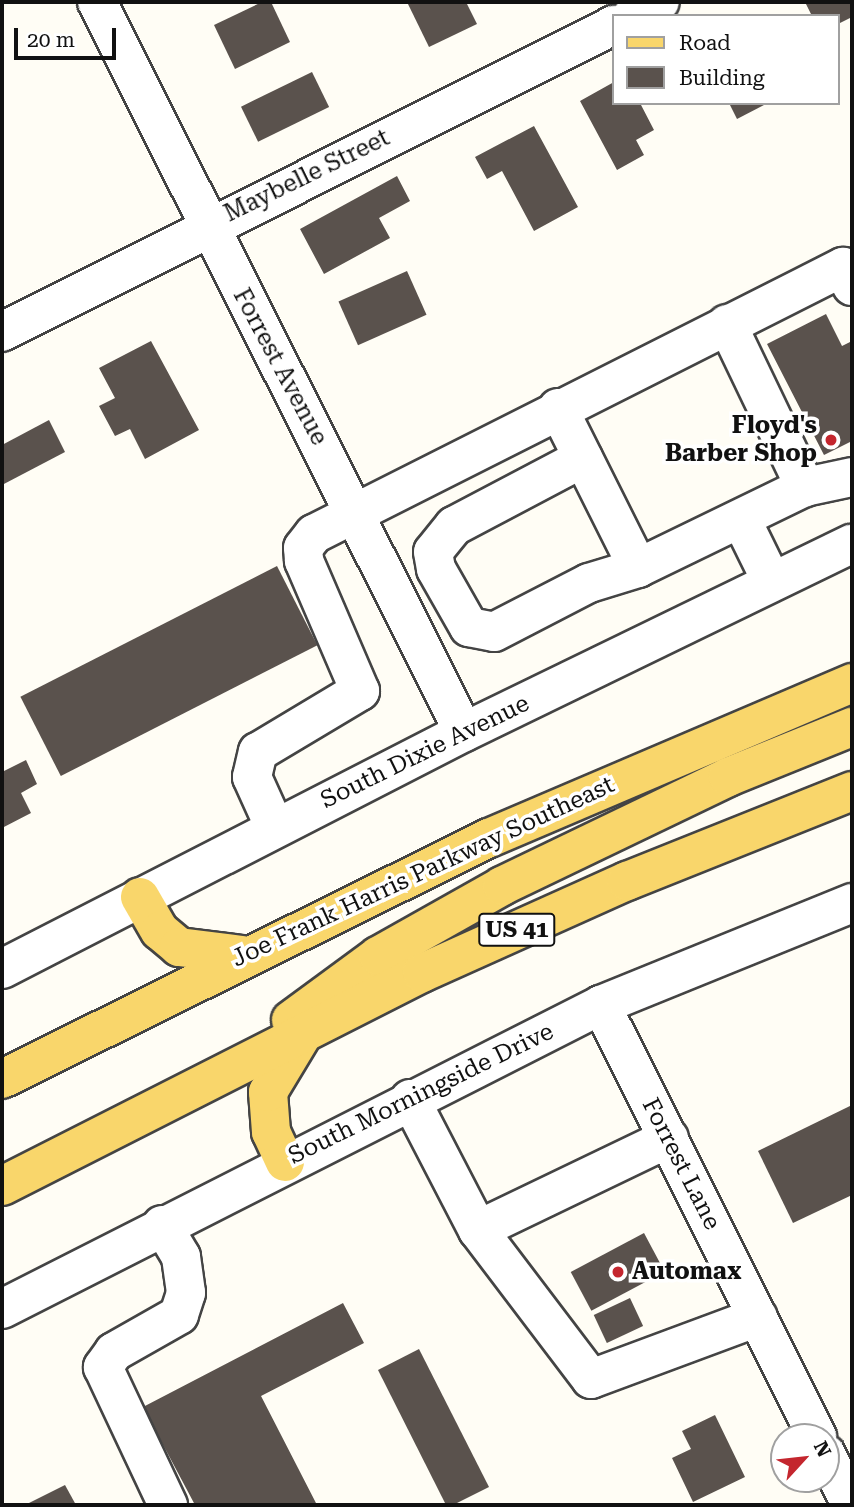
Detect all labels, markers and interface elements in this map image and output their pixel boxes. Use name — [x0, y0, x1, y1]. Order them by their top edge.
scale bar — [18, 14, 119, 58]
legend — [612, 14, 840, 105]
text: 20 m — [27, 28, 75, 52]
text: Road — [679, 31, 731, 55]
text: Building — [679, 66, 765, 90]
street label: Maybelle Street — [220, 123, 394, 229]
street label: Forrest Avenue — [227, 284, 333, 450]
place label: Floyd's Barber Shop — [665, 412, 817, 468]
marker: Floyd's Barber Shop — [823, 432, 839, 448]
street label: South Dixie Avenue — [316, 689, 534, 815]
street label: Joe Frank Harris Parkway Southeast — [227, 770, 619, 974]
road number: US 41 — [477, 911, 557, 950]
street label: South Morningside Drive — [284, 1017, 558, 1171]
street label: Forrest Lane — [636, 1093, 726, 1235]
place label: Automax — [632, 1258, 741, 1286]
marker: Automax — [610, 1264, 626, 1280]
north arrow — [770, 1423, 840, 1493]
text: N — [809, 1437, 836, 1461]

